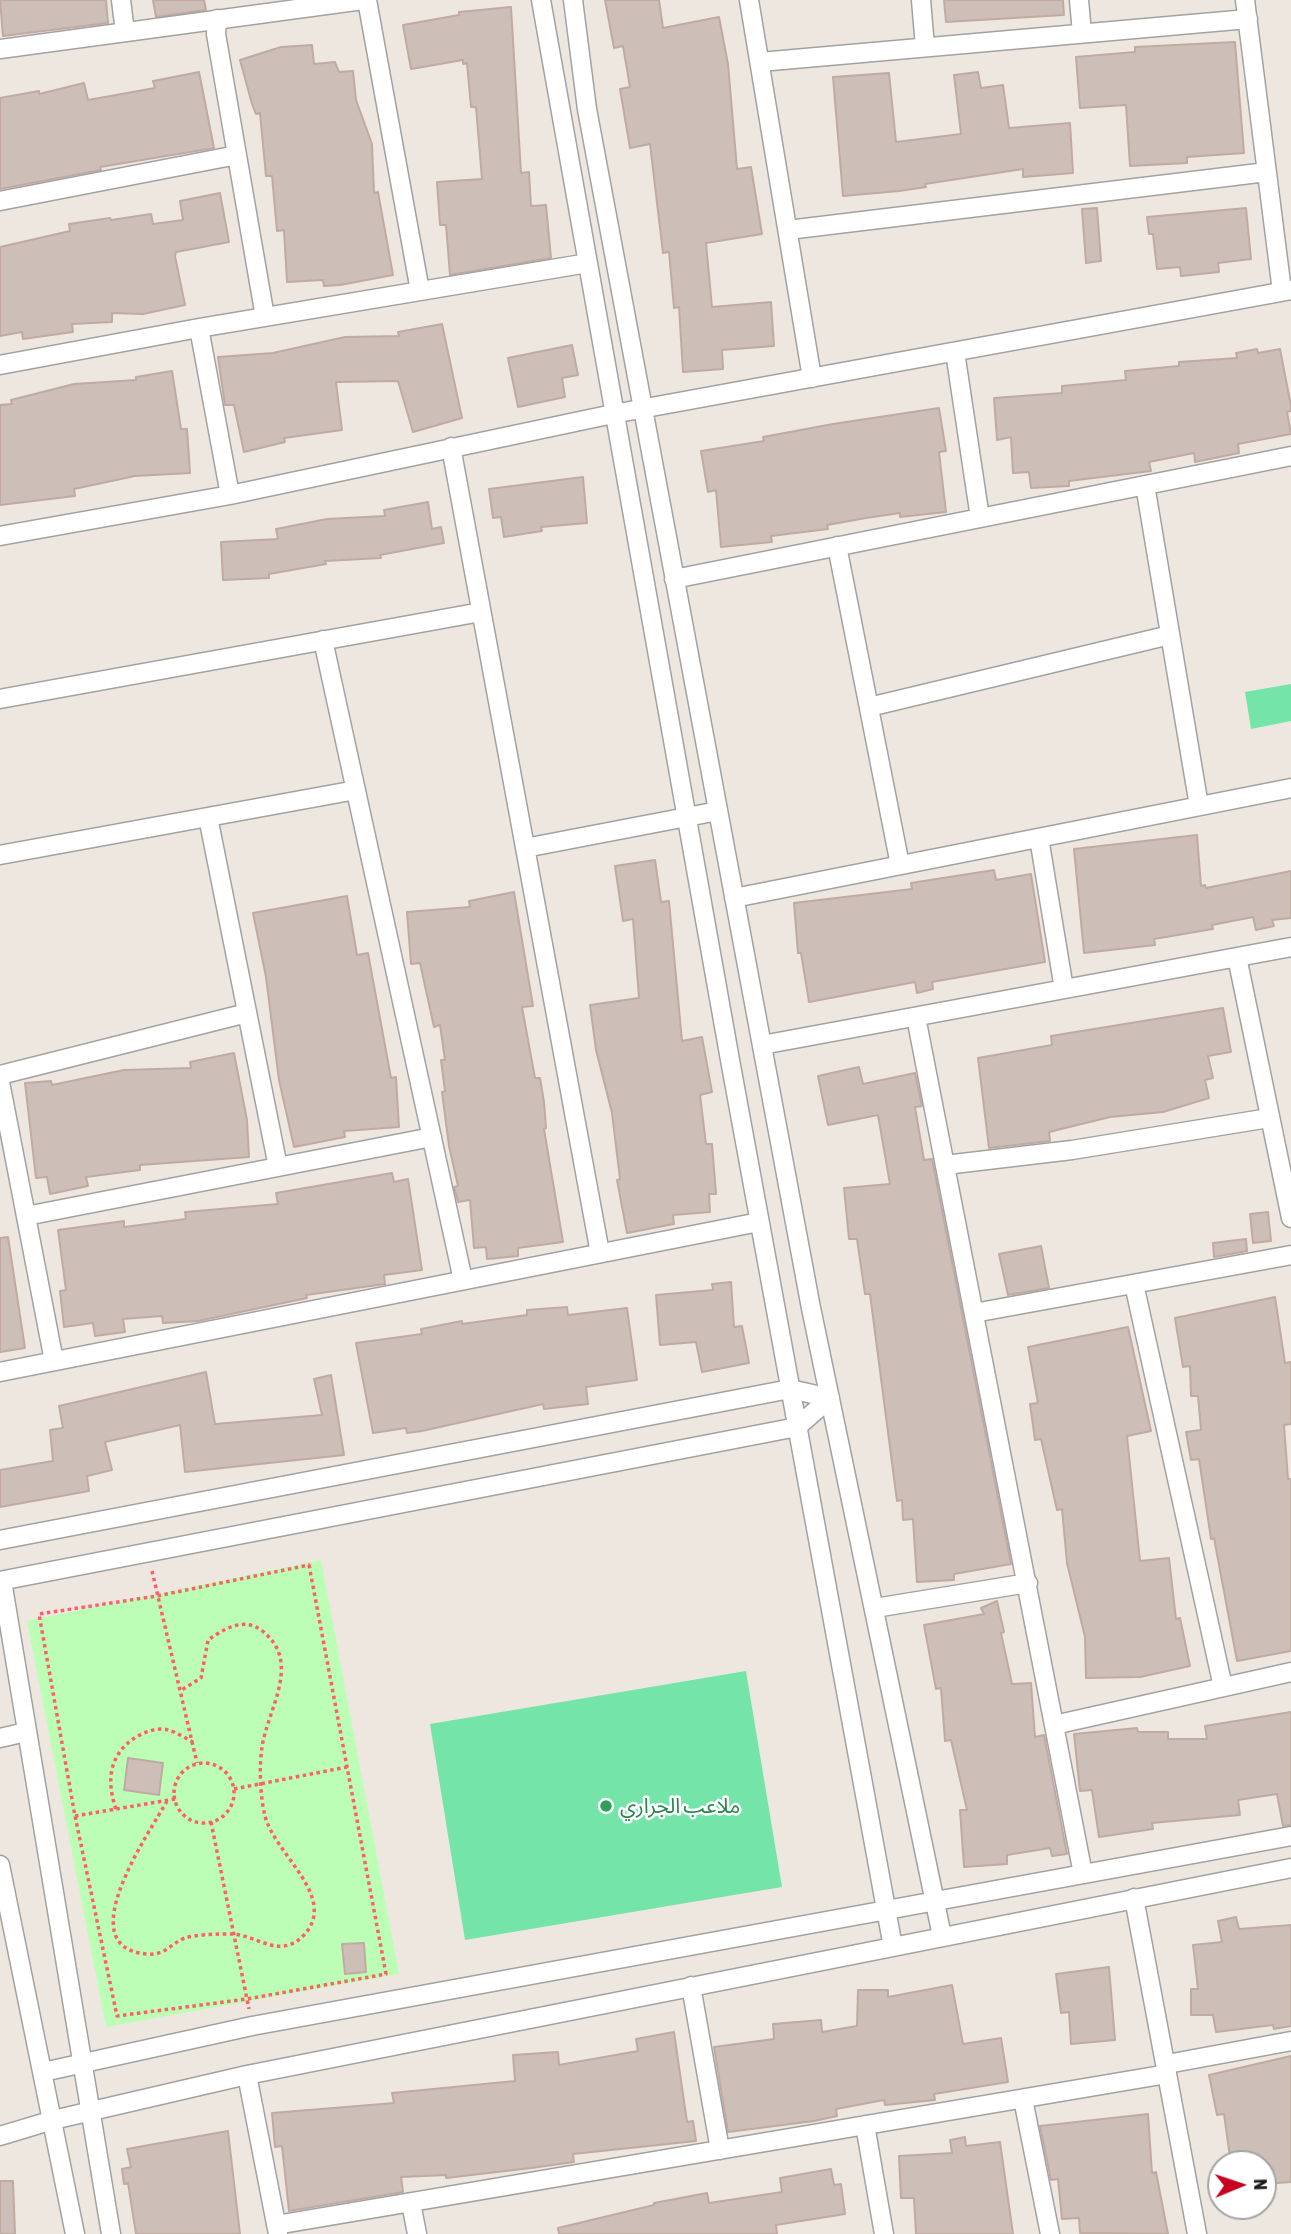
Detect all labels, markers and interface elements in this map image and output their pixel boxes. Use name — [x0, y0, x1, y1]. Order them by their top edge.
place label: ملاعب الجراري — [620, 1793, 740, 1819]
marker: ملاعب الجراري — [598, 1798, 614, 1814]
north arrow — [1207, 2150, 1277, 2220]
text: N — [1250, 2178, 1272, 2190]

